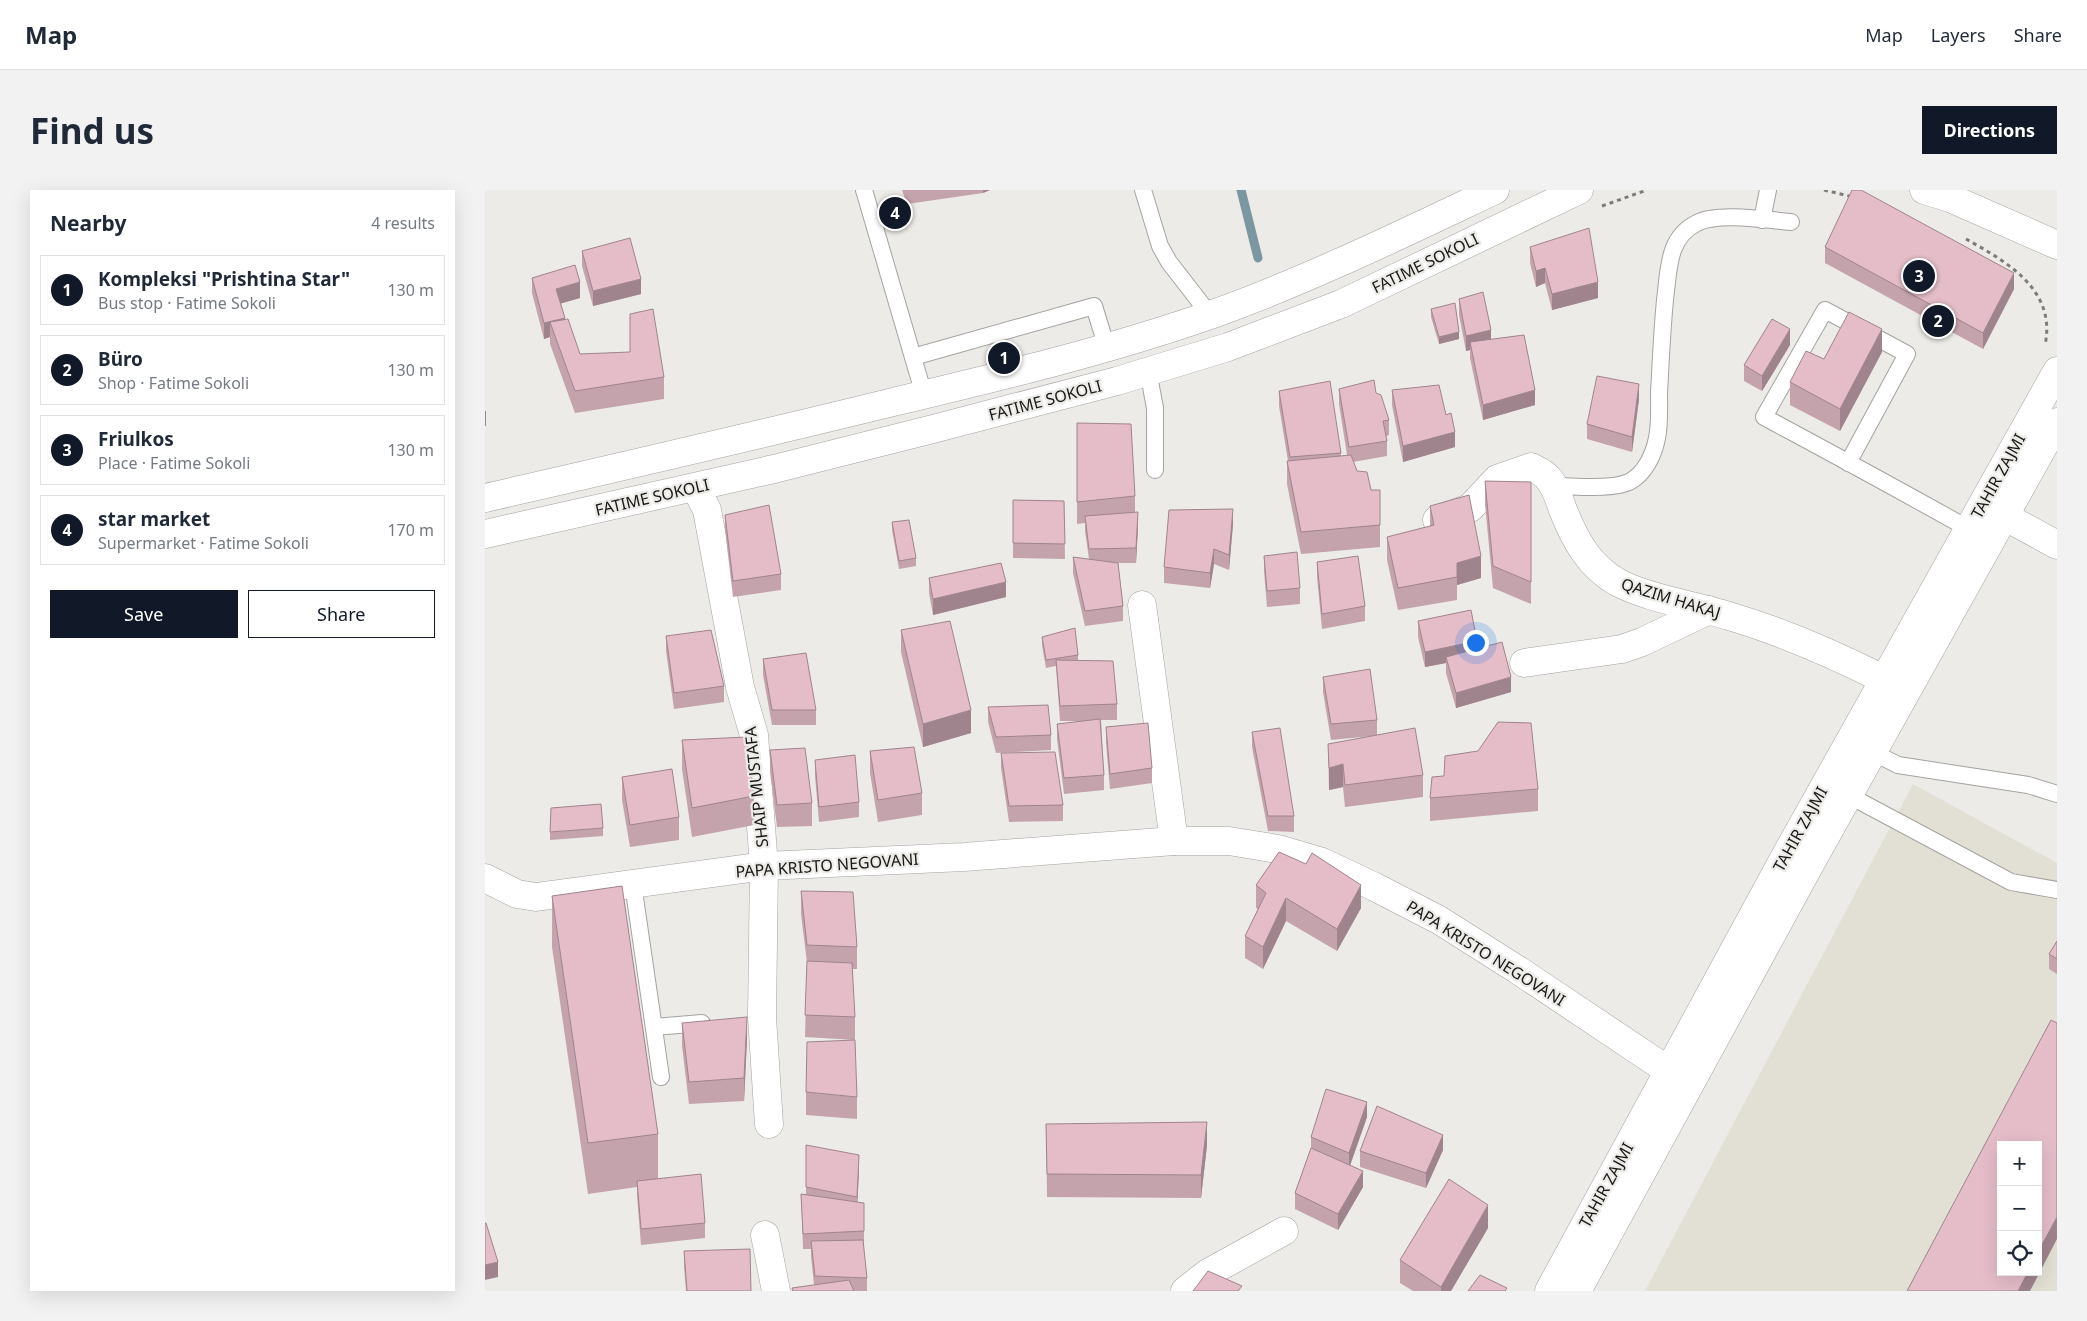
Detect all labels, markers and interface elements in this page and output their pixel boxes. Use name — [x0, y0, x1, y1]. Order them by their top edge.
text: Map — [25, 18, 77, 51]
text: Map — [1865, 23, 1903, 47]
text: Layers — [1931, 23, 1986, 47]
text: Share — [2014, 23, 2062, 47]
button: Directions — [1922, 106, 2057, 154]
text: Find us — [30, 107, 154, 154]
pin: 4 — [879, 194, 911, 232]
text: Nearby — [50, 209, 126, 237]
text: 4 results — [371, 212, 435, 234]
street label: FATIME SOKOLI — [1368, 228, 1482, 298]
pin: 3 — [1903, 257, 1935, 295]
text: Kompleksi "Prishtina Star" — [98, 266, 350, 292]
text: 1 — [62, 279, 72, 301]
text: 130 m — [387, 279, 434, 301]
text: Bus stop · Fatime Sokoli — [98, 292, 276, 314]
pin: 2 — [1922, 302, 1954, 340]
pin: 1 — [988, 339, 1020, 377]
text: Büro — [98, 346, 143, 372]
text: 2 — [62, 359, 72, 381]
text: 130 m — [387, 359, 434, 381]
text: Shop · Fatime Sokoli — [98, 372, 249, 394]
street label: FATIME SOKOLI — [986, 374, 1104, 426]
text: Friulkos — [98, 426, 174, 452]
street label: TAHIR ZAJMI — [1966, 430, 2030, 522]
text: 3 — [62, 439, 72, 461]
text: 130 m — [387, 439, 434, 461]
text: Place · Fatime Sokoli — [98, 452, 250, 474]
street label: FATIME SOKOLI — [593, 473, 711, 521]
text: star market — [98, 506, 210, 532]
text: 4 — [62, 519, 72, 541]
text: 170 m — [387, 519, 434, 541]
text: Supermarket · Fatime Sokoli — [98, 532, 309, 554]
street label: QAZIM HAKAJ — [1619, 572, 1723, 624]
button: Save — [50, 590, 238, 638]
button: Share — [248, 590, 435, 638]
your location — [1463, 630, 1489, 656]
street label: SHAIP MUSTAFA — [739, 725, 773, 848]
street label: TAHIR ZAJMI — [1768, 783, 1832, 875]
street label: PAPA KRISTO NEGOVANI — [735, 848, 919, 882]
street label: PAPA KRISTO NEGOVANI — [1402, 895, 1570, 1011]
street label: TAHIR ZAJMI — [1574, 1139, 1638, 1231]
map controls — [1997, 1141, 2042, 1276]
button: + — [1997, 1141, 2042, 1186]
button: − — [1997, 1186, 2042, 1231]
button: locate — [1997, 1231, 2042, 1276]

